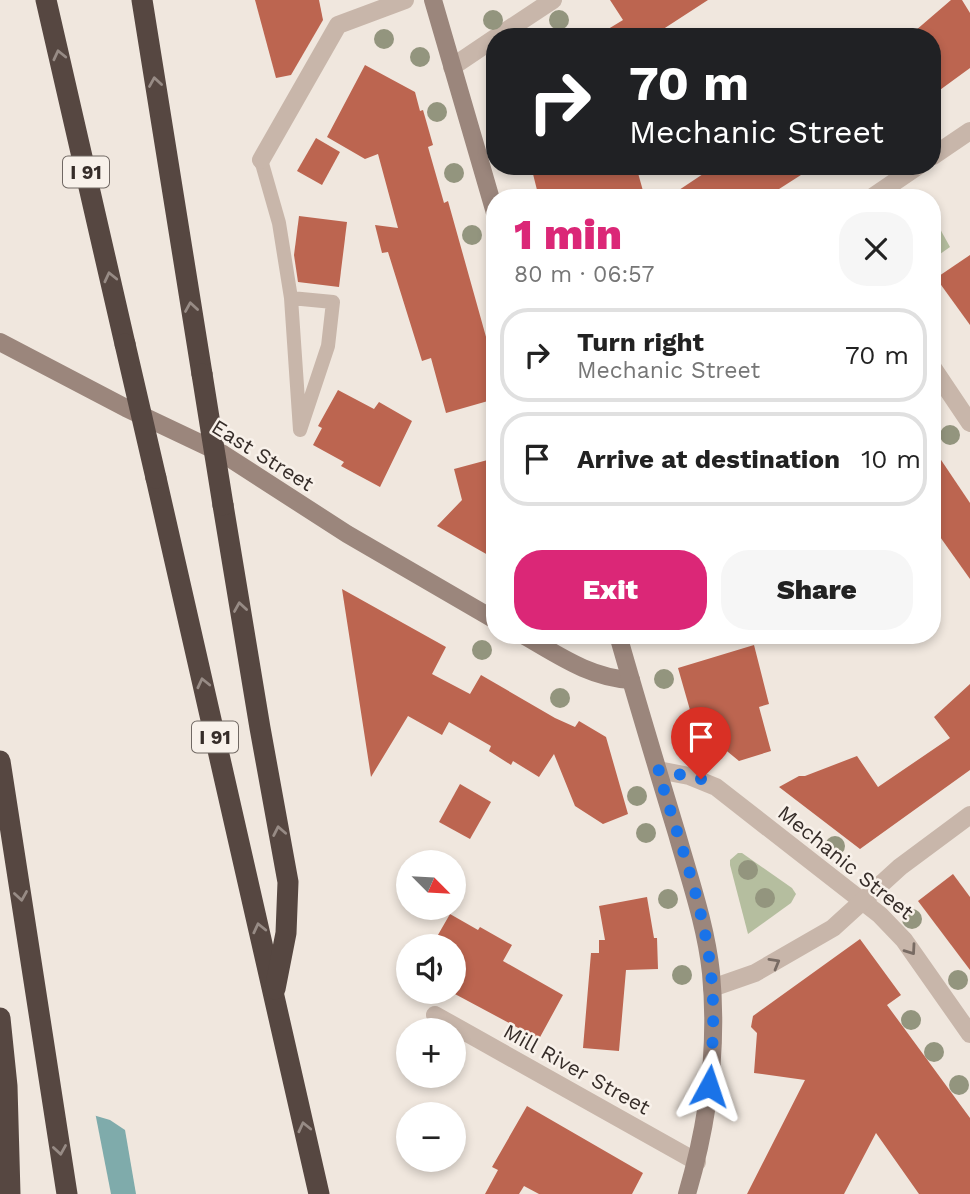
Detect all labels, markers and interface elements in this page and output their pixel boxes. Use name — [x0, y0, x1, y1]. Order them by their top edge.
one-way arrow — [53, 50, 67, 62]
text: 70 m — [629, 54, 749, 112]
icon: right — [514, 56, 605, 147]
one-way arrow — [148, 76, 163, 88]
text: Mechanic Street — [629, 113, 884, 151]
road number: I 91 — [63, 156, 109, 188]
text: 1 min — [514, 210, 622, 259]
button: close — [839, 212, 913, 286]
text: 80 m · 06:57 — [514, 261, 655, 288]
one-way arrow — [104, 271, 118, 283]
one-way arrow — [184, 301, 199, 313]
text: Turn right — [577, 327, 704, 357]
icon: right — [518, 336, 556, 374]
text: 70 m — [845, 340, 909, 370]
text: Mechanic Street — [577, 357, 760, 384]
street label: East Street — [207, 414, 319, 496]
icon: arrive — [518, 440, 556, 478]
text: Arrive at destination — [577, 444, 840, 474]
text: 10 m — [861, 444, 921, 474]
button: Exit — [514, 550, 707, 630]
button: Share — [721, 550, 913, 630]
one-way arrow — [233, 601, 248, 613]
one-way arrow — [196, 677, 211, 689]
pin — [671, 707, 731, 779]
icon: arrive — [682, 718, 720, 756]
road number: I 91 — [192, 722, 238, 752]
street label: Mechanic Street — [773, 800, 919, 924]
one-way arrow — [272, 825, 287, 837]
north arrow — [396, 850, 466, 920]
map controls — [396, 850, 466, 1172]
one-way arrow — [13, 890, 28, 902]
one-way arrow — [252, 922, 267, 934]
button: sound — [396, 934, 466, 1004]
one-way arrow — [903, 942, 915, 955]
one-way arrow — [768, 958, 780, 971]
button: + — [396, 1018, 466, 1088]
street label: Mill River Street — [499, 1018, 655, 1120]
position arrow — [672, 1049, 746, 1123]
button: − — [396, 1102, 466, 1172]
one-way arrow — [298, 1122, 312, 1134]
one-way arrow — [52, 1145, 67, 1156]

